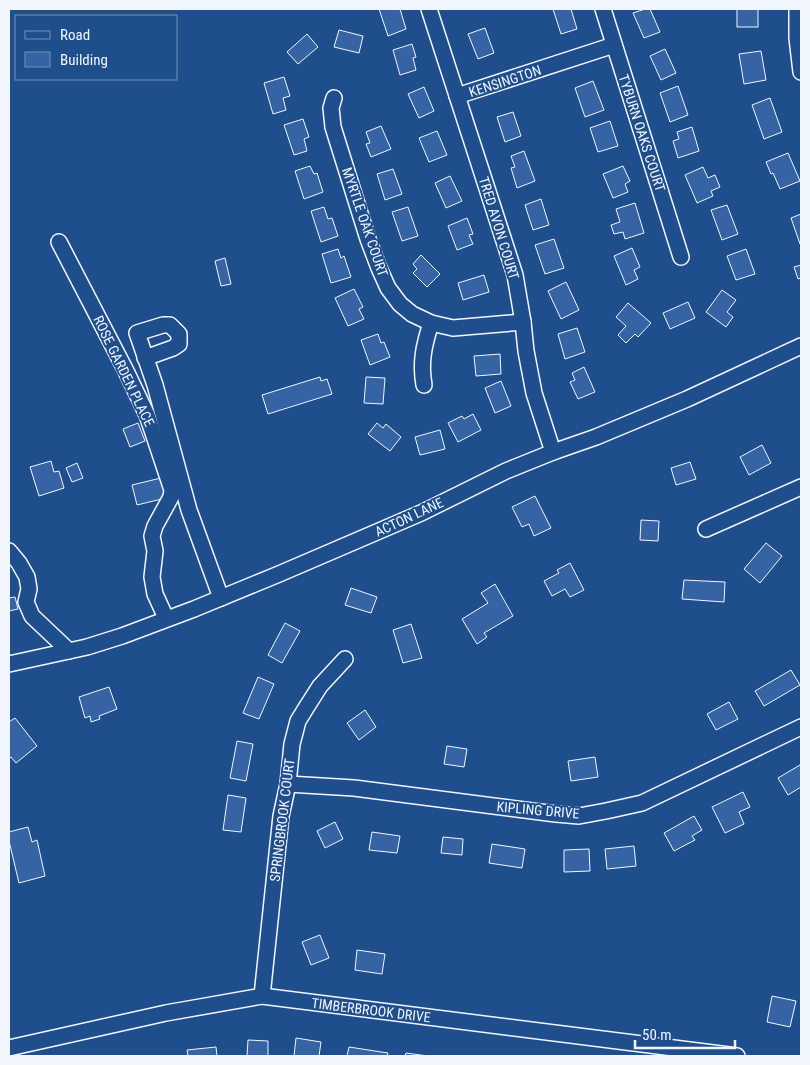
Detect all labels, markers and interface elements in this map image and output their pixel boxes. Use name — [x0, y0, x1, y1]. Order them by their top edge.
legend — [15, 15, 178, 80]
text: Road — [60, 26, 90, 44]
text: Building — [60, 51, 108, 69]
street label: KENSINGTON — [467, 62, 543, 100]
street label: TYBURN OAKS COURT — [615, 72, 669, 194]
street label: MYRTLE OAK COURT — [339, 165, 391, 279]
street label: TRED AVON COURT — [476, 175, 522, 281]
street label: ROSE GARDEN PLACE — [90, 313, 158, 429]
street label: ACTON LANE — [372, 494, 446, 540]
street label: SPRINGBROOK COURT — [267, 757, 297, 883]
street label: KIPLING DRIVE — [496, 798, 580, 822]
street label: TIMBERBROOK DRIVE — [311, 995, 432, 1025]
scale bar — [635, 1018, 735, 1050]
text: 50 m — [642, 1026, 672, 1044]

